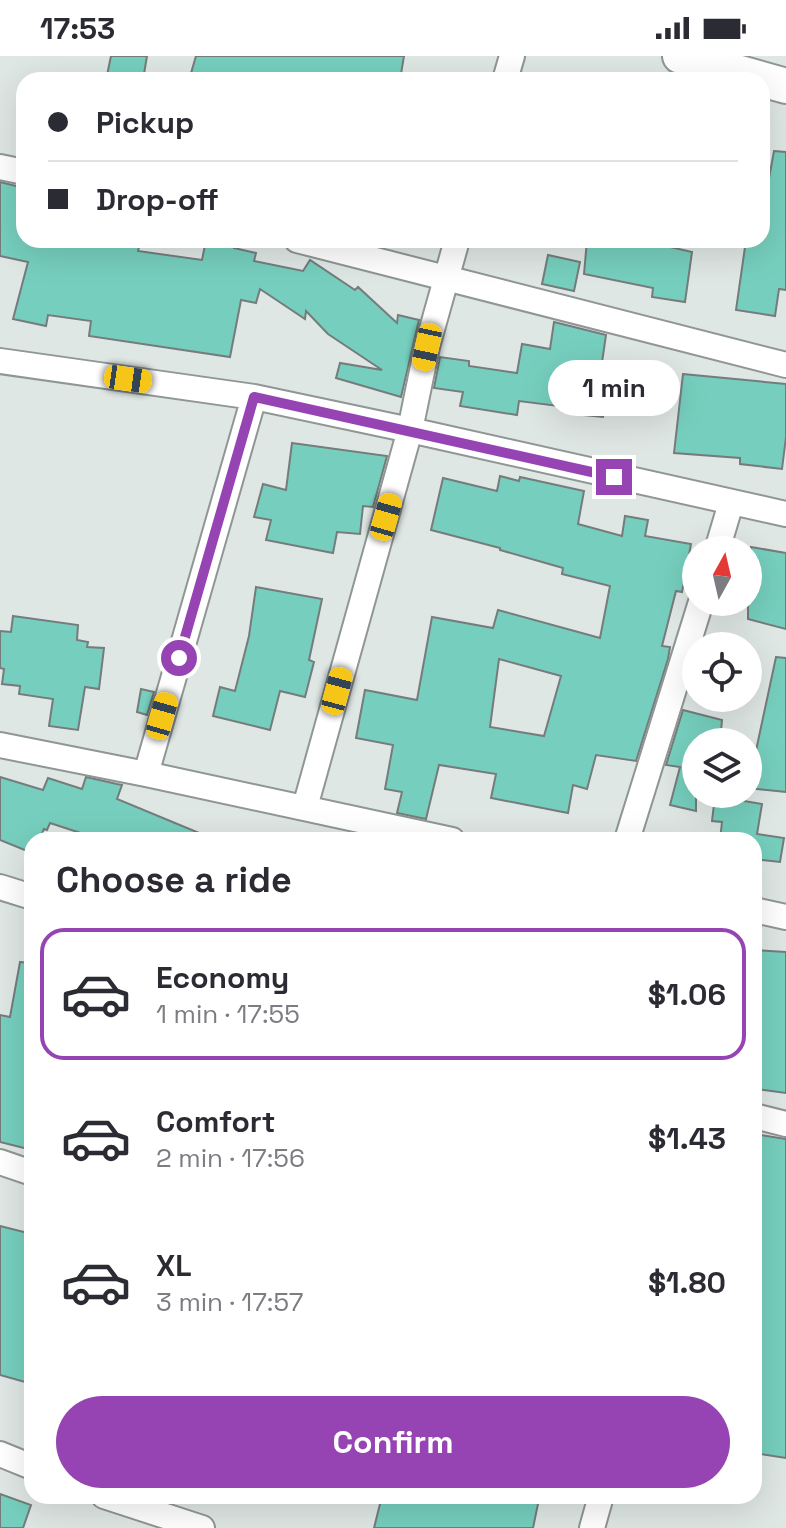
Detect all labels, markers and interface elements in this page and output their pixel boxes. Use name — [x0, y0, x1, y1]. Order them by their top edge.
text: 17:53 — [40, 9, 115, 48]
text: Pickup — [96, 103, 194, 142]
text: Drop-off — [96, 180, 219, 219]
car — [410, 321, 444, 373]
callout: 1 min — [548, 361, 680, 417]
car — [103, 364, 153, 394]
text: 1 min — [582, 371, 646, 405]
route end — [596, 459, 632, 495]
car — [368, 491, 404, 543]
north arrow — [682, 536, 762, 616]
map controls — [682, 536, 762, 808]
button: locate — [682, 632, 762, 712]
route start — [161, 640, 197, 676]
car — [319, 665, 355, 717]
car — [144, 690, 180, 742]
button: layers — [682, 728, 762, 808]
text: Choose a ride — [56, 857, 292, 903]
icon: car — [60, 958, 132, 1030]
text: Economy — [156, 958, 289, 997]
text: $1.06 — [648, 975, 726, 1014]
text: 1 min · 17:55 — [156, 997, 300, 1031]
icon: car — [60, 1102, 132, 1174]
text: Comfort — [156, 1102, 275, 1141]
text: $1.43 — [648, 1119, 726, 1158]
text: 2 min · 17:56 — [156, 1141, 305, 1175]
icon: car — [60, 1246, 132, 1318]
text: XL — [156, 1246, 192, 1285]
text: $1.80 — [648, 1263, 726, 1302]
text: 3 min · 17:57 — [156, 1285, 303, 1319]
button: Confirm — [56, 1396, 730, 1488]

